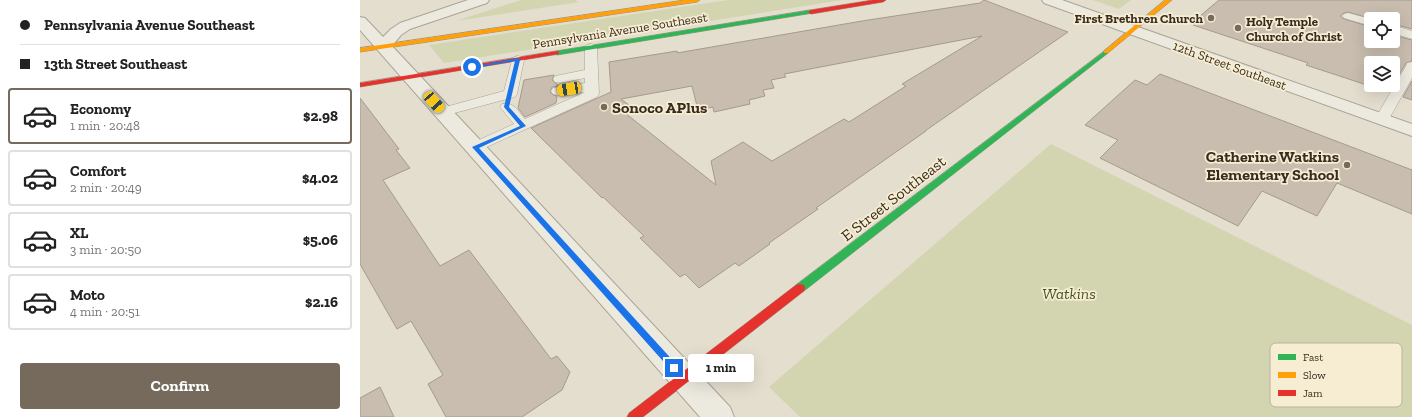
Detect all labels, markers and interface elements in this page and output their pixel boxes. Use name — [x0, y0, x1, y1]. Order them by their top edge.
street label: Pennsylvania Avenue Southeast — [532, 9, 709, 52]
place label: First Brethren Church — [1075, 11, 1203, 26]
map controls — [1364, 12, 1400, 92]
button: locate — [1364, 12, 1400, 48]
marker: First Brethren Church — [1206, 13, 1216, 23]
place label: Holy Temple Church of Christ — [1246, 14, 1343, 44]
text: Pennsylvania Avenue Southeast — [44, 16, 255, 34]
marker: Holy Temple Church of Christ — [1233, 23, 1243, 33]
street label: 12th Street Southeast — [1171, 38, 1289, 93]
text: 13th Street Southeast — [44, 55, 187, 73]
button: layers — [1364, 56, 1400, 92]
route start — [463, 58, 481, 76]
car — [556, 81, 582, 97]
car — [422, 89, 446, 115]
icon: car — [22, 98, 58, 134]
place label: Sonoco APlus — [612, 98, 707, 117]
text: Economy — [70, 100, 131, 118]
marker: Sonoco APlus — [599, 102, 609, 112]
text: $2.98 — [303, 107, 338, 125]
text: 1 min · 20:48 — [70, 118, 140, 133]
place label: Catherine Watkins Elementary School — [1206, 147, 1339, 184]
street label: E Street Southeast — [837, 152, 949, 245]
icon: car — [22, 160, 58, 196]
marker: Catherine Watkins Elementary School — [1342, 160, 1352, 170]
text: Comfort — [70, 162, 126, 180]
text: $4.02 — [302, 169, 338, 187]
text: 2 min · 20:49 — [70, 180, 142, 195]
icon: car — [22, 222, 58, 258]
text: XL — [70, 224, 88, 242]
text: $5.06 — [303, 231, 338, 249]
text: 3 min · 20:50 — [70, 242, 142, 257]
icon: car — [22, 284, 58, 320]
park label: Watkins — [1042, 284, 1096, 303]
text: Moto — [70, 286, 105, 304]
text: $2.16 — [305, 293, 338, 311]
text: 4 min · 20:51 — [70, 304, 140, 319]
legend — [1270, 343, 1402, 407]
text: Fast — [1303, 351, 1324, 364]
callout: 1 min — [688, 354, 754, 382]
route end — [665, 359, 683, 377]
text: 1 min — [706, 360, 736, 375]
button: Confirm — [20, 363, 340, 409]
text: Slow — [1303, 369, 1326, 382]
text: Jam — [1303, 387, 1323, 400]

